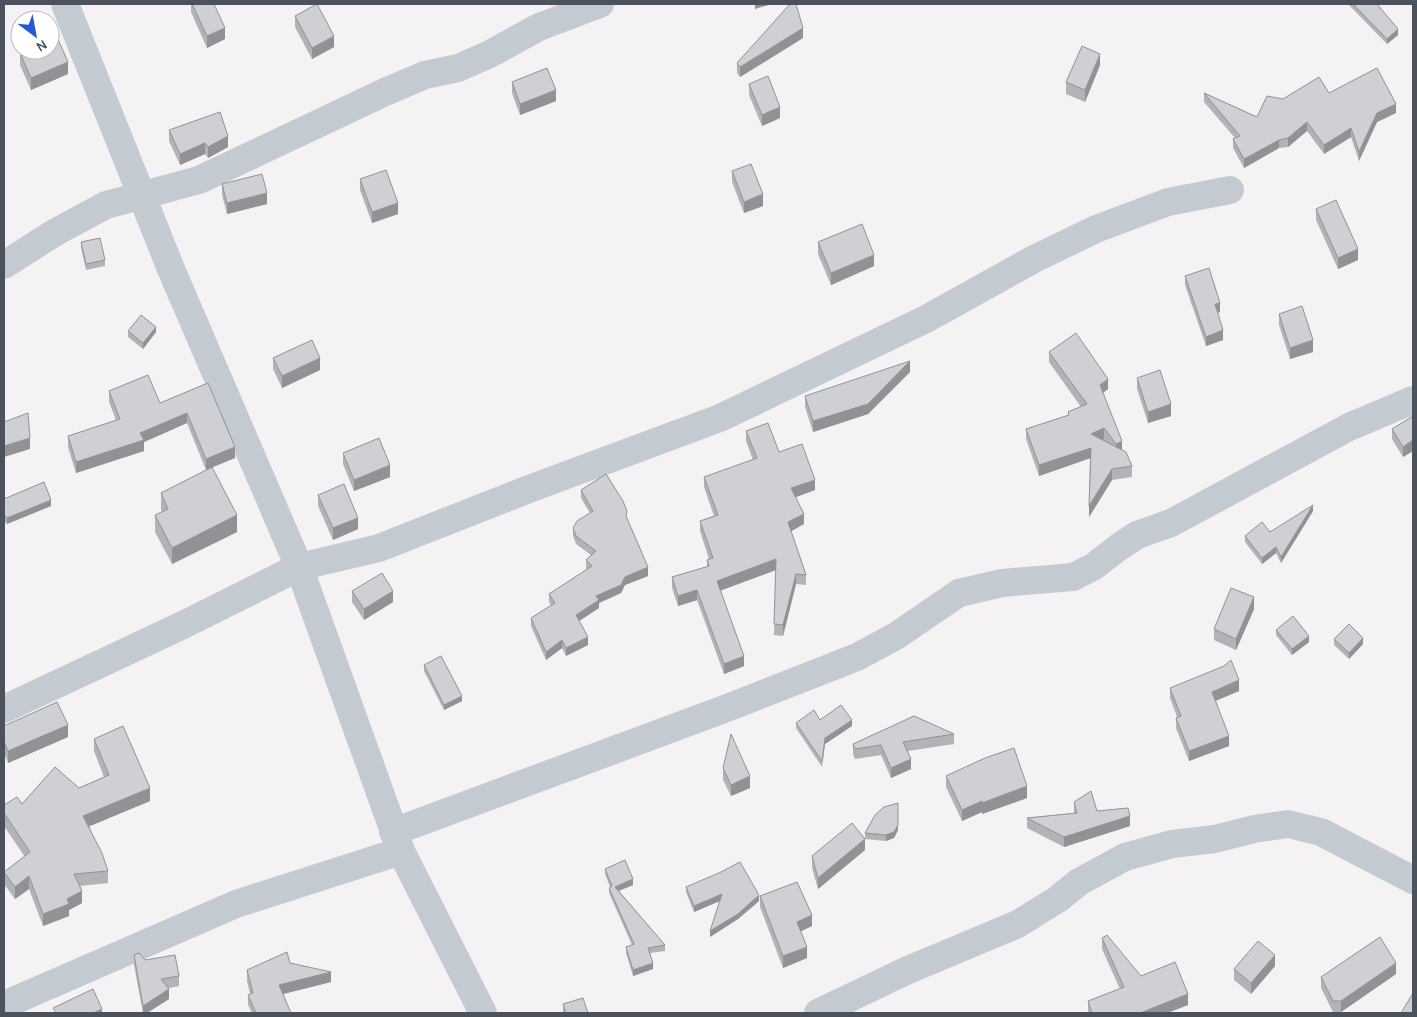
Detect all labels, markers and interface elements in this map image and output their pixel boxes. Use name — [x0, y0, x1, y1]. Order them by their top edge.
north arrow — [10, 10, 60, 60]
text: N — [33, 36, 50, 55]

